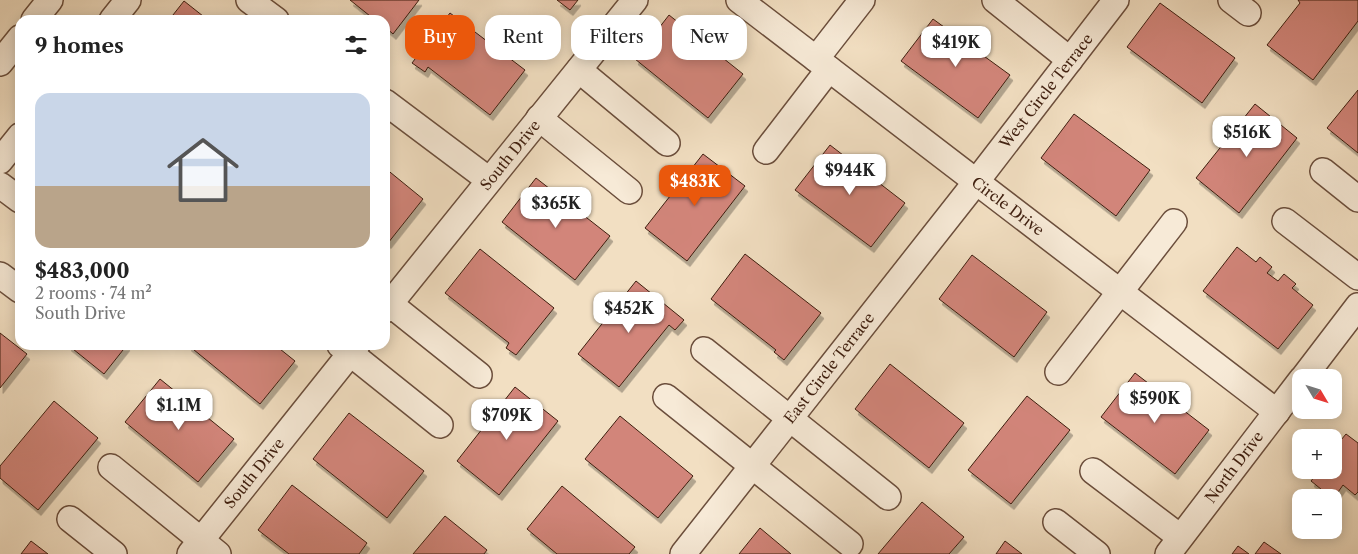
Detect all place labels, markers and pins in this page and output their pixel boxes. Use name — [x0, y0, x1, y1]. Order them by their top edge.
pin: $419K — [921, 26, 991, 68]
pin: $516K — [1212, 116, 1282, 158]
pin: $944K — [815, 154, 885, 196]
pin: $483K — [660, 164, 730, 207]
pin: $365K — [521, 186, 591, 229]
pin: $452K — [594, 292, 664, 334]
pin: $590K — [1120, 382, 1190, 424]
pin: $1.1M — [144, 388, 214, 431]
pin: $709K — [472, 398, 542, 441]

